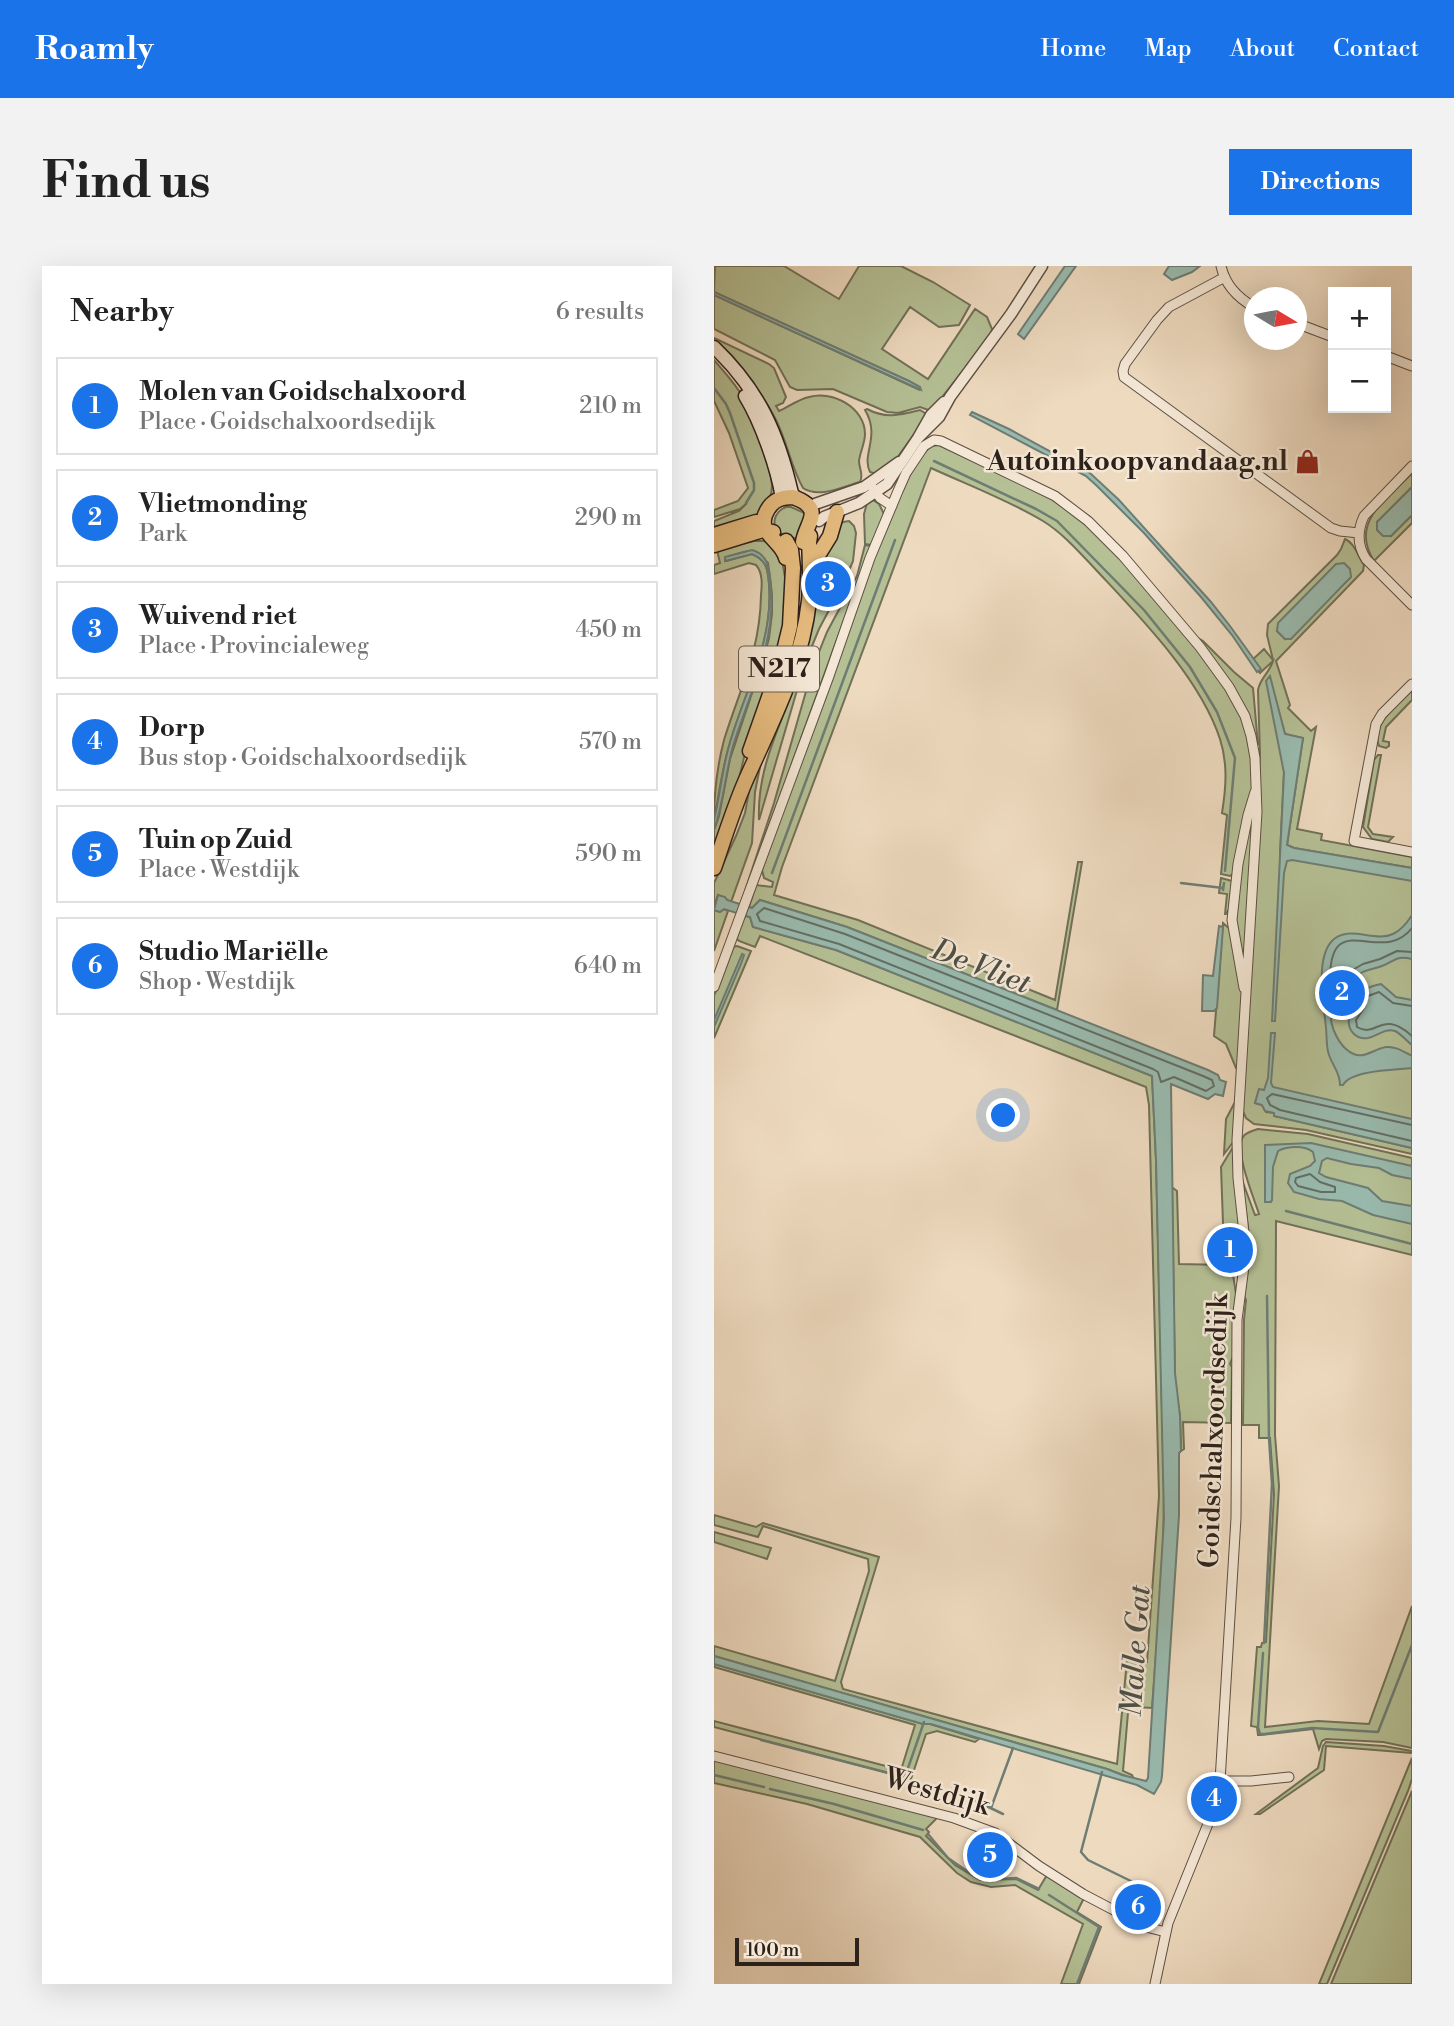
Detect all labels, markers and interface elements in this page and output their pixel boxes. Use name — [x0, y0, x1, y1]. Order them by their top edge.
text: Roamly — [35, 29, 154, 70]
text: Home — [1041, 34, 1106, 64]
text: Map — [1144, 34, 1192, 64]
text: About — [1230, 34, 1295, 64]
text: Contact — [1333, 34, 1419, 64]
button: Directions — [1229, 149, 1412, 215]
text: Find us — [42, 152, 211, 213]
north arrow — [1244, 287, 1307, 350]
map controls — [1328, 287, 1391, 413]
button: + — [1328, 287, 1391, 350]
text: Nearby — [70, 293, 174, 331]
text: 6 results — [556, 298, 644, 326]
button: − — [1328, 350, 1391, 413]
text: Molen van Goidschalxoord — [139, 376, 466, 408]
text: 1 — [89, 392, 101, 420]
text: 210 m — [579, 392, 642, 420]
text: Place · Goidschalxoordsedijk — [139, 408, 435, 436]
place label: Autoinkoopvandaag.nl — [986, 444, 1288, 479]
shop icon: Autoinkoopvandaag.nl — [1294, 447, 1322, 475]
text: Vlietmonding — [139, 488, 307, 520]
text: 2 — [88, 504, 102, 532]
text: 290 m — [575, 504, 642, 532]
text: Park — [139, 520, 187, 548]
pin: 3 — [805, 558, 851, 610]
text: Wuivend riet — [139, 600, 296, 632]
text: 3 — [88, 616, 102, 644]
text: 450 m — [576, 616, 642, 644]
text: Place · Provincialeweg — [139, 632, 369, 660]
road number: N217 — [739, 646, 819, 692]
text: Dorp — [139, 712, 205, 744]
text: 4 — [87, 728, 103, 756]
text: 570 m — [579, 728, 642, 756]
text: Bus stop · Goidschalxoordsedijk — [139, 744, 466, 772]
text: Tuin op Zuid — [139, 824, 293, 856]
text: 5 — [88, 840, 102, 868]
text: 590 m — [575, 840, 642, 868]
text: Place · Westdijk — [139, 856, 299, 884]
water label: De Vliet — [925, 930, 1037, 1004]
text: Studio Mariëlle — [139, 936, 329, 968]
text: 6 — [88, 952, 102, 980]
text: 640 m — [574, 952, 642, 980]
pin: 2 — [1319, 967, 1365, 1019]
text: Shop · Westdijk — [139, 968, 295, 996]
your location — [986, 1098, 1020, 1132]
pin: 1 — [1207, 1224, 1253, 1276]
street label: Goidschalxoordsedijk — [1192, 1292, 1236, 1569]
water label: Malle Gat — [1112, 1583, 1160, 1718]
street label: Westdijk — [879, 1760, 995, 1824]
pin: 4 — [1191, 1773, 1237, 1825]
pin: 5 — [967, 1829, 1013, 1881]
pin: 6 — [1115, 1881, 1161, 1933]
scale bar — [735, 1935, 859, 1967]
text: 100 m — [746, 1938, 799, 1962]

